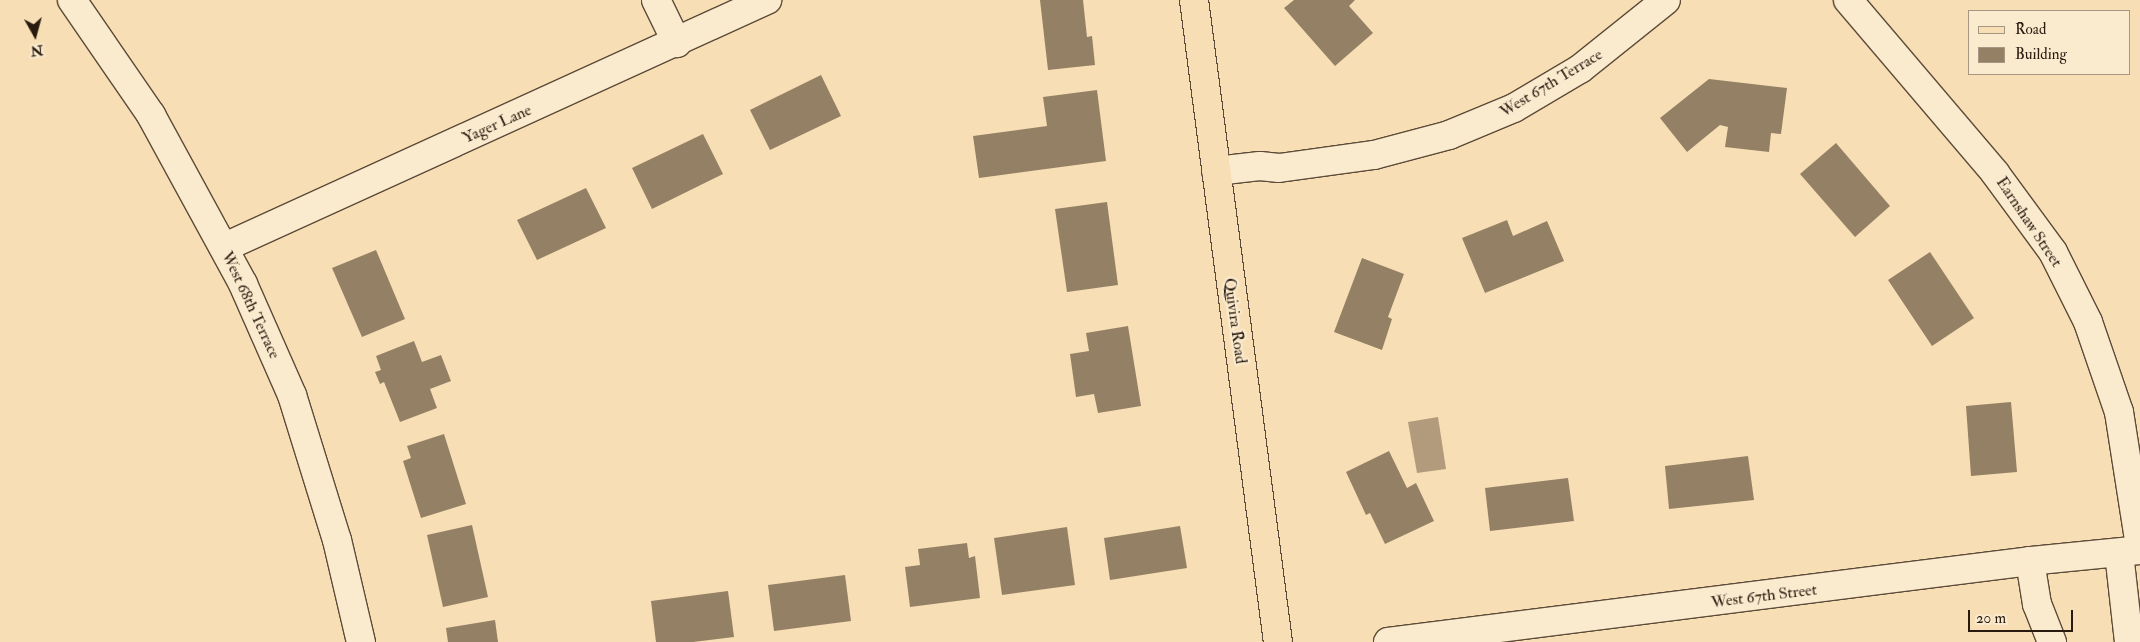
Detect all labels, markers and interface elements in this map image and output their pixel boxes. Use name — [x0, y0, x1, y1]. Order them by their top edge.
north arrow — [10, 10, 60, 60]
legend — [1968, 10, 2130, 75]
text: Road — [2015, 20, 2046, 39]
text: N — [30, 41, 44, 60]
street label: West 67th Terrace — [1496, 45, 1606, 121]
text: Building — [2015, 45, 2067, 64]
street label: Yager Lane — [460, 100, 534, 148]
street label: Earnshaw Street — [1992, 173, 2066, 271]
street label: West 68th Terrace — [218, 248, 284, 362]
street label: Quivira Road — [1219, 277, 1251, 365]
street label: West 67th Street — [1710, 580, 1818, 612]
scale bar — [1970, 600, 2075, 632]
text: 20 m — [1976, 609, 2006, 628]

